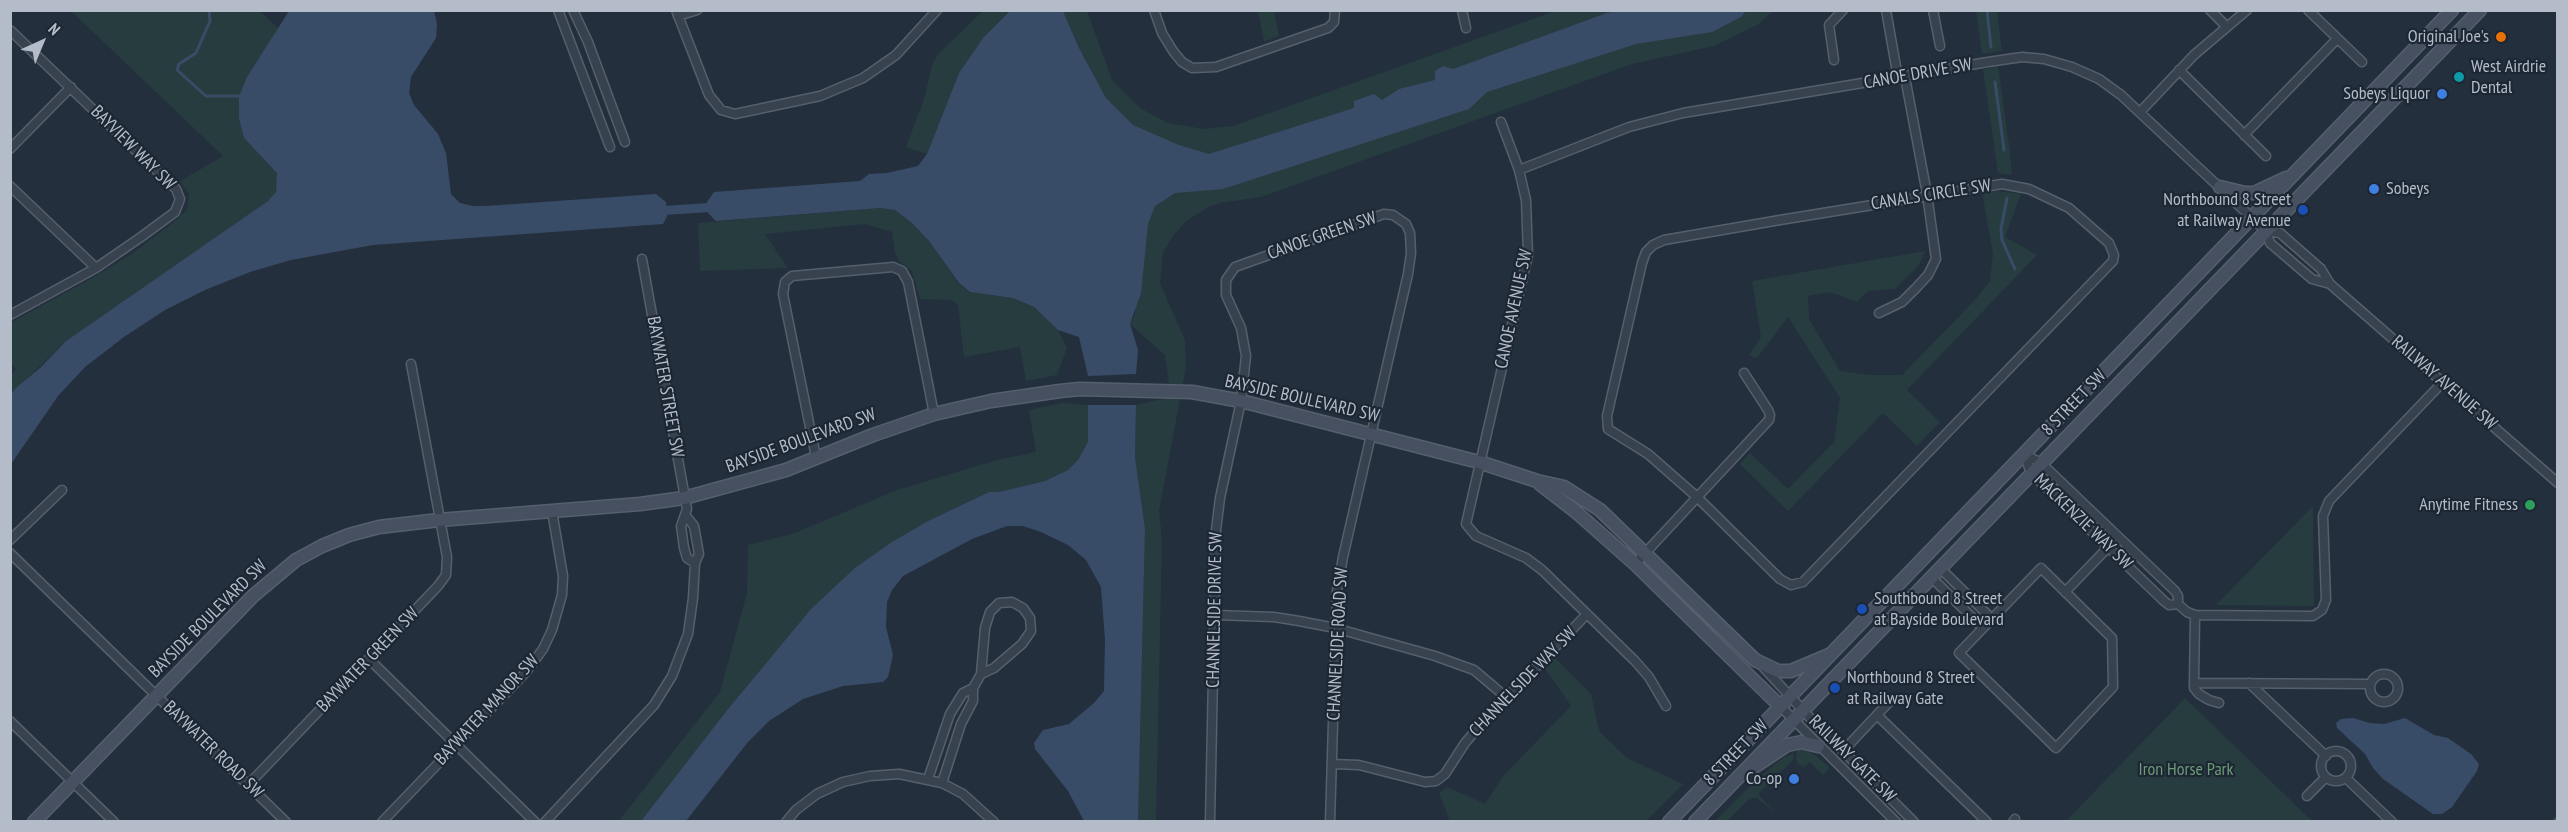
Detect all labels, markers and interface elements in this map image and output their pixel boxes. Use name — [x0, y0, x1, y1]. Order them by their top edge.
north arrow — [12, 12, 72, 72]
text: N — [44, 19, 65, 39]
place label: Original Joe's — [2408, 26, 2489, 48]
marker: Original Joe's — [2494, 30, 2508, 44]
street label: CANOE DRIVE SW — [1862, 54, 1974, 94]
place label: West Airdrie Dental — [2471, 56, 2546, 98]
marker: West Airdrie Dental — [2452, 70, 2466, 84]
place label: Sobeys Liquor — [2343, 83, 2430, 105]
marker: Sobeys Liquor — [2435, 87, 2449, 101]
street label: BAYVIEW WAY SW — [86, 101, 180, 195]
street label: CANALS CIRCLE SW — [1869, 175, 1993, 215]
place label: Sobeys — [2386, 178, 2429, 200]
marker: Sobeys — [2367, 182, 2381, 196]
place label: Northbound 8 Street at Railway Avenue — [2163, 189, 2291, 232]
marker: Northbound 8 Street at Railway Avenue — [2296, 203, 2310, 217]
street label: CANOE GREEN SW — [1265, 207, 1379, 265]
street label: CANOE AVENUE SW — [1491, 247, 1537, 371]
street label: BAYWATER STREET SW — [642, 315, 688, 459]
street label: RAILWAY AVENUE SW — [2387, 331, 2501, 435]
street label: 8 STREET SW — [2037, 365, 2111, 441]
street label: BAYSIDE BOULEVARD SW — [1223, 371, 1381, 427]
street label: BAYSIDE BOULEVARD SW — [723, 404, 879, 478]
street label: MACKENZIE WAY SW — [2029, 470, 2137, 574]
place label: Anytime Fitness — [2419, 494, 2518, 516]
marker: Anytime Fitness — [2523, 498, 2537, 512]
street label: CHANNELSIDE DRIVE SW — [1203, 532, 1227, 688]
street label: BAYSIDE BOULEVARD SW — [145, 556, 271, 682]
street label: CHANNELSIDE ROAD SW — [1323, 567, 1353, 721]
place label: Southbound 8 Street at Bayside Boulevard — [1874, 588, 2004, 630]
marker: Southbound 8 Street at Bayside Boulevard — [1855, 602, 1869, 616]
street label: BAYWATER GREEN SW — [312, 603, 424, 717]
street label: CHANNELSIDE WAY SW — [1465, 622, 1581, 742]
street label: BAYWATER MANOR SW — [430, 650, 544, 770]
place label: Northbound 8 Street at Railway Gate — [1847, 667, 1975, 710]
marker: Northbound 8 Street at Railway Gate — [1828, 681, 1842, 695]
street label: BAYWATER ROAD SW — [159, 697, 267, 803]
street label: RAILWAY GATE SW — [1804, 711, 1900, 807]
street label: 8 STREET SW — [1699, 715, 1773, 791]
park label: Iron Horse Park — [2138, 759, 2234, 781]
place label: Co-op — [1746, 768, 1782, 790]
marker: Co-op — [1787, 772, 1801, 786]

